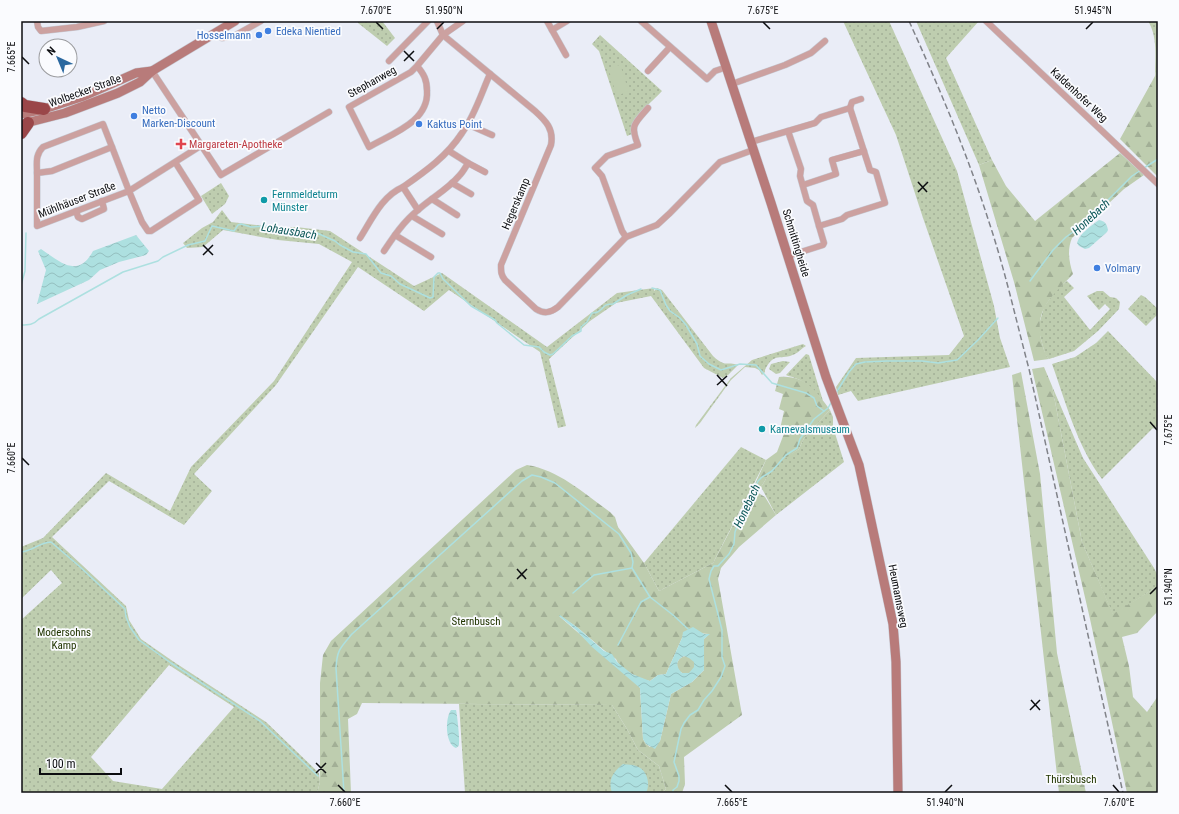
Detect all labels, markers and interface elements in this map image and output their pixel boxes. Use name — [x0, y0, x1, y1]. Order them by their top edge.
text: 7.670°E — [360, 5, 392, 16]
text: 51.950°N — [425, 5, 463, 16]
text: 7.675°E — [747, 5, 779, 16]
text: 51.945°N — [1074, 5, 1112, 16]
place label: Edeka Nientied — [276, 25, 341, 38]
marker: Edeka Nientied — [263, 26, 273, 36]
place label: Hosselmann — [197, 29, 251, 42]
marker: Hosselmann — [254, 30, 264, 40]
north arrow — [38, 38, 78, 78]
text: 7.665°E — [6, 41, 17, 73]
text: N — [44, 44, 59, 58]
street label: Stephanweg — [346, 63, 398, 101]
street label: Kaldenhofer Weg — [1048, 65, 1110, 125]
street label: Wolbecker Straße — [47, 72, 123, 110]
place label: Netto Marken-Discount — [142, 104, 215, 130]
marker: Netto Marken-Discount — [129, 111, 139, 121]
place label: Kaktus Point — [427, 118, 482, 131]
marker: Kaktus Point — [414, 119, 424, 129]
place label: Margareten-Apotheke — [189, 138, 282, 151]
marker: Margareten-Apotheke — [176, 139, 186, 149]
street label: Hegerskamp — [499, 176, 533, 232]
street label: Mühlhäuser Straße — [37, 179, 117, 221]
place label: Fernmeldeturm Münster — [272, 188, 338, 214]
marker: Fernmeldeturm Münster — [259, 195, 269, 205]
water label: Honebach — [1069, 196, 1113, 238]
street label: Schmittingheide — [780, 207, 812, 279]
water label: Lohausbach — [260, 220, 318, 242]
place label: Volmary — [1105, 262, 1141, 275]
marker: Volmary — [1092, 263, 1102, 273]
text: 7.675°E — [1163, 414, 1174, 446]
place label: Karnevalsmuseum — [770, 423, 850, 436]
marker: Karnevalsmuseum — [757, 424, 767, 434]
text: 7.660°E — [6, 442, 17, 474]
water label: Honebach — [731, 482, 763, 530]
street label: Heumannsweg — [885, 563, 911, 629]
text: 51.940°N — [1163, 568, 1174, 606]
park label: Sternbusch — [452, 615, 500, 628]
park label: Modersohns Kamp — [37, 626, 91, 652]
scale bar — [40, 750, 121, 776]
text: 100 m — [46, 757, 76, 771]
park label: Thürsbusch — [1046, 773, 1096, 786]
text: 7.660°E — [329, 797, 361, 808]
text: 7.665°E — [716, 797, 748, 808]
text: 51.940°N — [926, 797, 964, 808]
text: 7.670°E — [1103, 797, 1135, 808]

